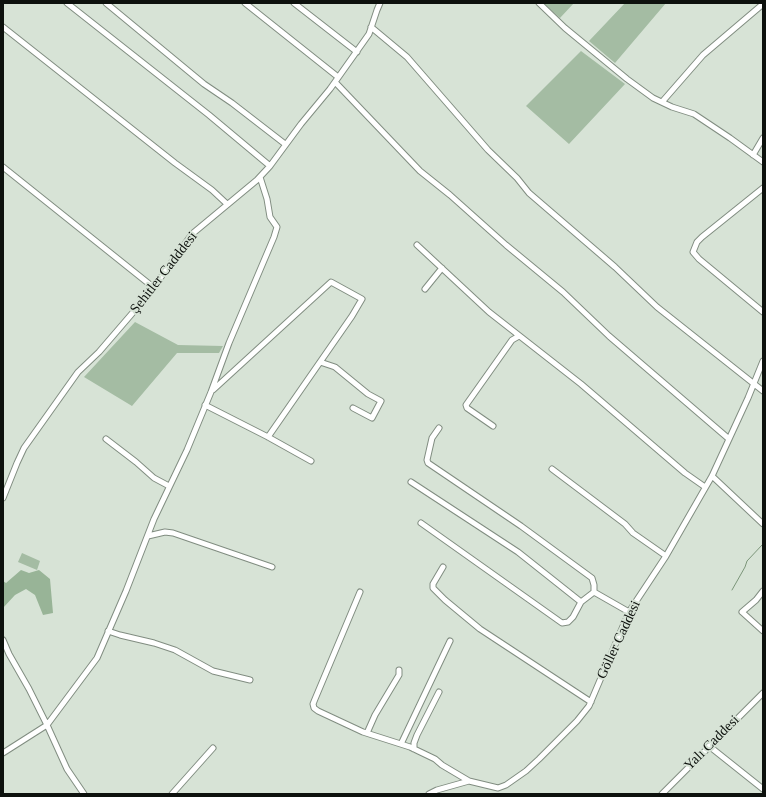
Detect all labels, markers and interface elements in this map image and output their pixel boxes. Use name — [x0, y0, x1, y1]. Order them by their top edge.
street label: Şehitler Cadddesi — [127, 229, 201, 317]
street label: Göller Caddesi — [594, 598, 644, 682]
street label: Yalı Caddesi — [681, 712, 743, 774]

